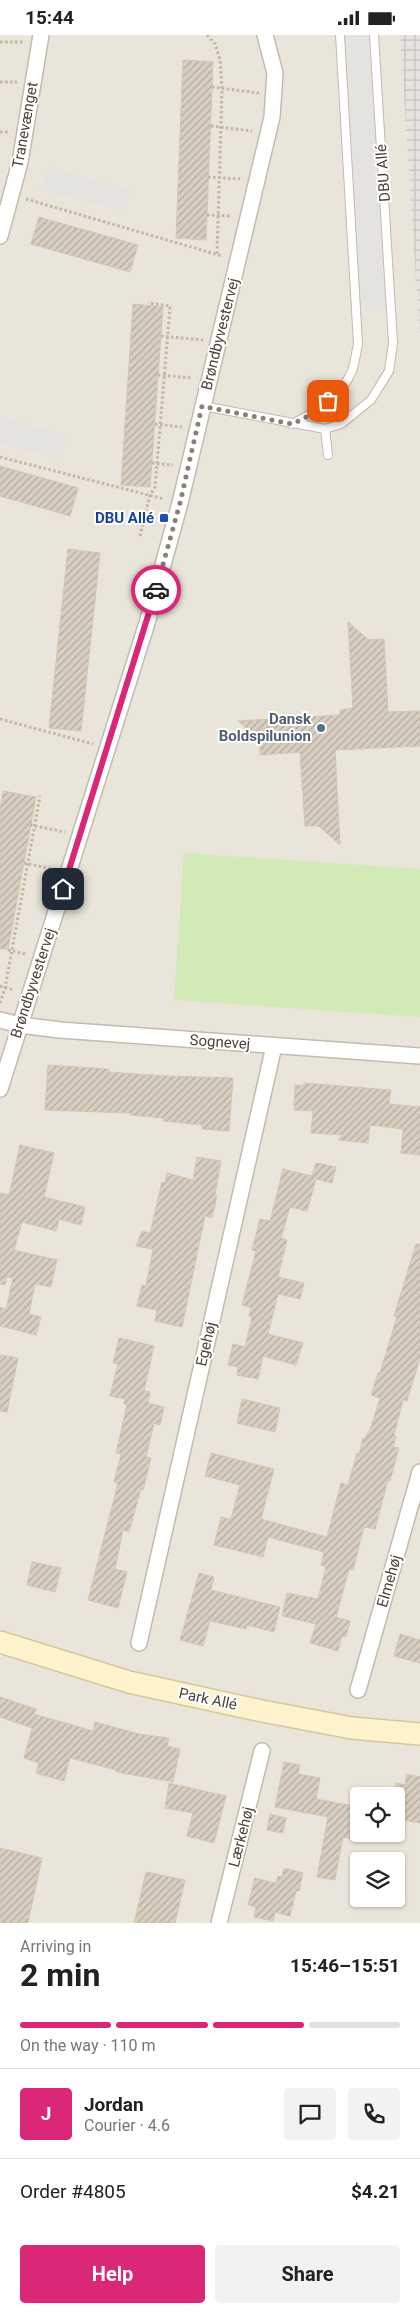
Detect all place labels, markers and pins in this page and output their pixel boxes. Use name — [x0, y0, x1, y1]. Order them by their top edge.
pin — [307, 380, 349, 422]
place label: DBU Allé — [95, 509, 154, 527]
marker: DBU Allé — [158, 512, 170, 524]
place label: Dansk Boldspilunion — [219, 710, 312, 745]
marker: Dansk Boldspilunion — [315, 722, 327, 734]
pin — [42, 868, 84, 910]

